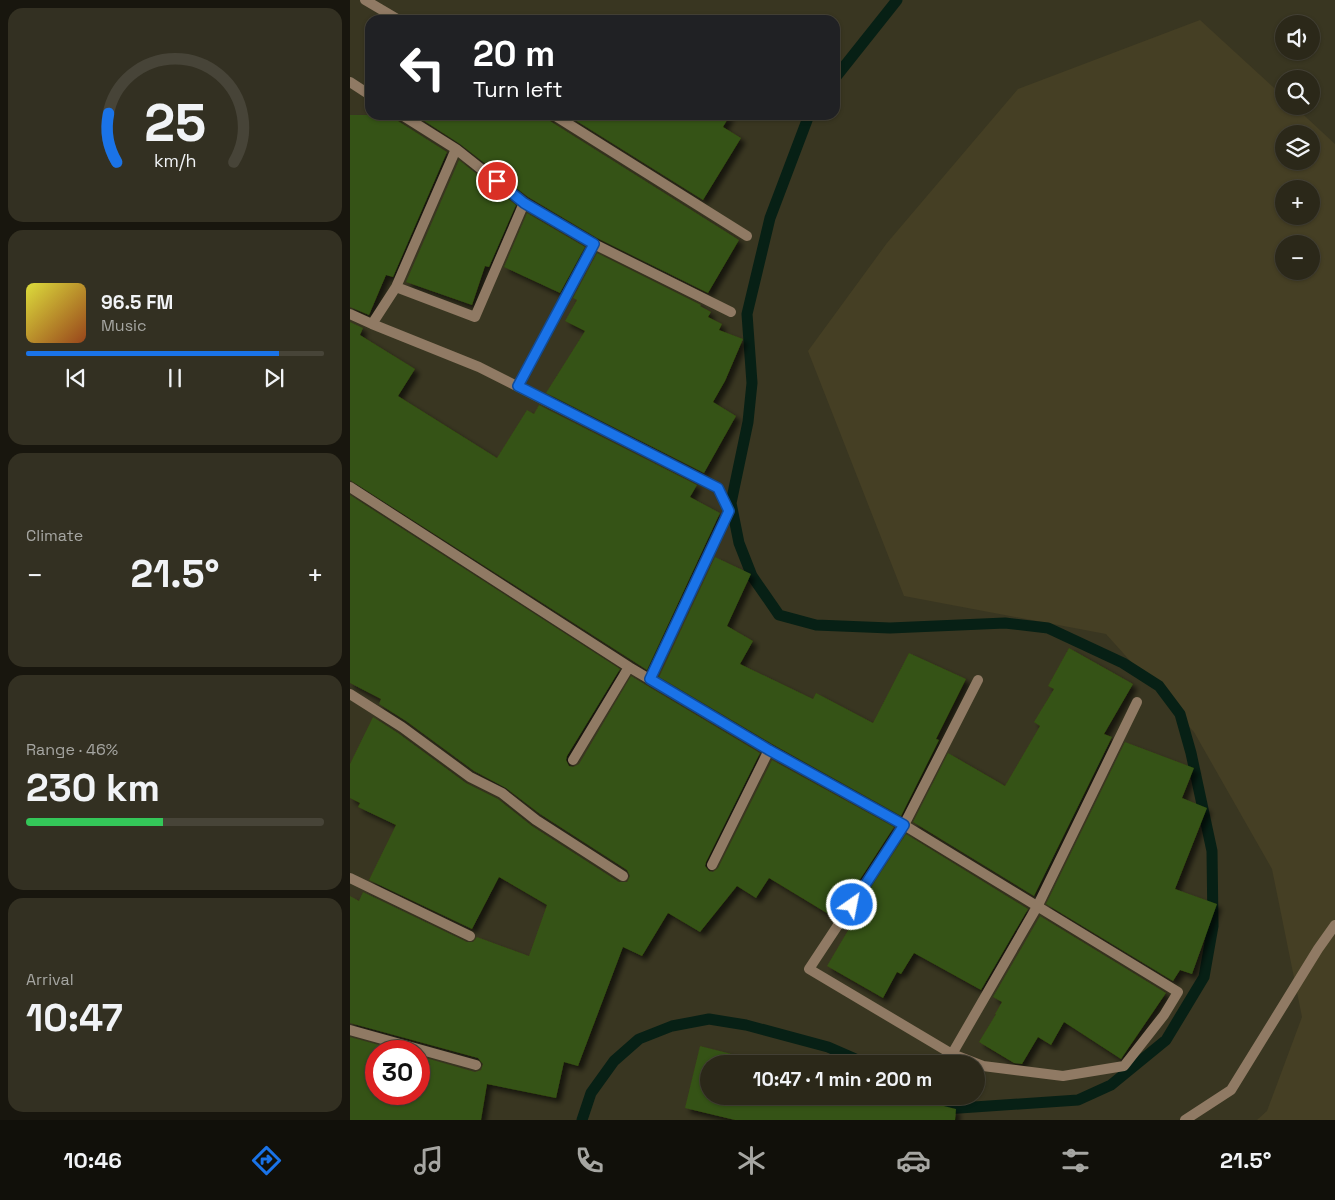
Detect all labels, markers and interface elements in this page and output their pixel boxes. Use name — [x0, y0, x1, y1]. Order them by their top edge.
map controls — [1275, 15, 1320, 280]
button: sound — [1275, 15, 1320, 60]
text: 20 m — [473, 32, 555, 76]
icon: left — [390, 35, 455, 100]
button: search — [1275, 70, 1320, 115]
text: Turn left — [473, 75, 563, 103]
text: 25 — [144, 90, 206, 156]
button: layers — [1275, 125, 1320, 170]
text: km/h — [154, 149, 196, 172]
pin — [476, 160, 518, 202]
icon: arrive — [483, 167, 511, 195]
button: + — [1275, 180, 1320, 225]
button: − — [1275, 235, 1320, 280]
text: 96.5 FM — [101, 290, 173, 315]
text: Music — [101, 315, 147, 336]
icon: previous — [62, 364, 90, 392]
icon: pause — [161, 364, 189, 392]
icon: next — [260, 364, 288, 392]
text: Climate — [26, 525, 83, 546]
text: 21.5° — [131, 550, 219, 598]
text: − — [26, 557, 43, 593]
text: + — [307, 557, 324, 593]
text: Range · 46% — [26, 739, 118, 760]
text: 230 km — [26, 764, 160, 812]
position arrow — [825, 878, 877, 930]
text: Arrival — [26, 969, 74, 990]
text: 10:47 — [26, 994, 123, 1042]
speed limit sign: 30 — [365, 1040, 430, 1105]
text: 10:47 · 1 min · 200 m — [753, 1067, 932, 1092]
icon: directions — [249, 1143, 284, 1178]
icon: music — [411, 1143, 446, 1178]
icon: phone — [572, 1143, 607, 1178]
icon: climate — [734, 1143, 769, 1178]
icon: car — [896, 1143, 931, 1178]
icon: filters — [1058, 1143, 1093, 1178]
text: 10:46 — [63, 1146, 122, 1174]
text: 21.5° — [1220, 1146, 1271, 1174]

